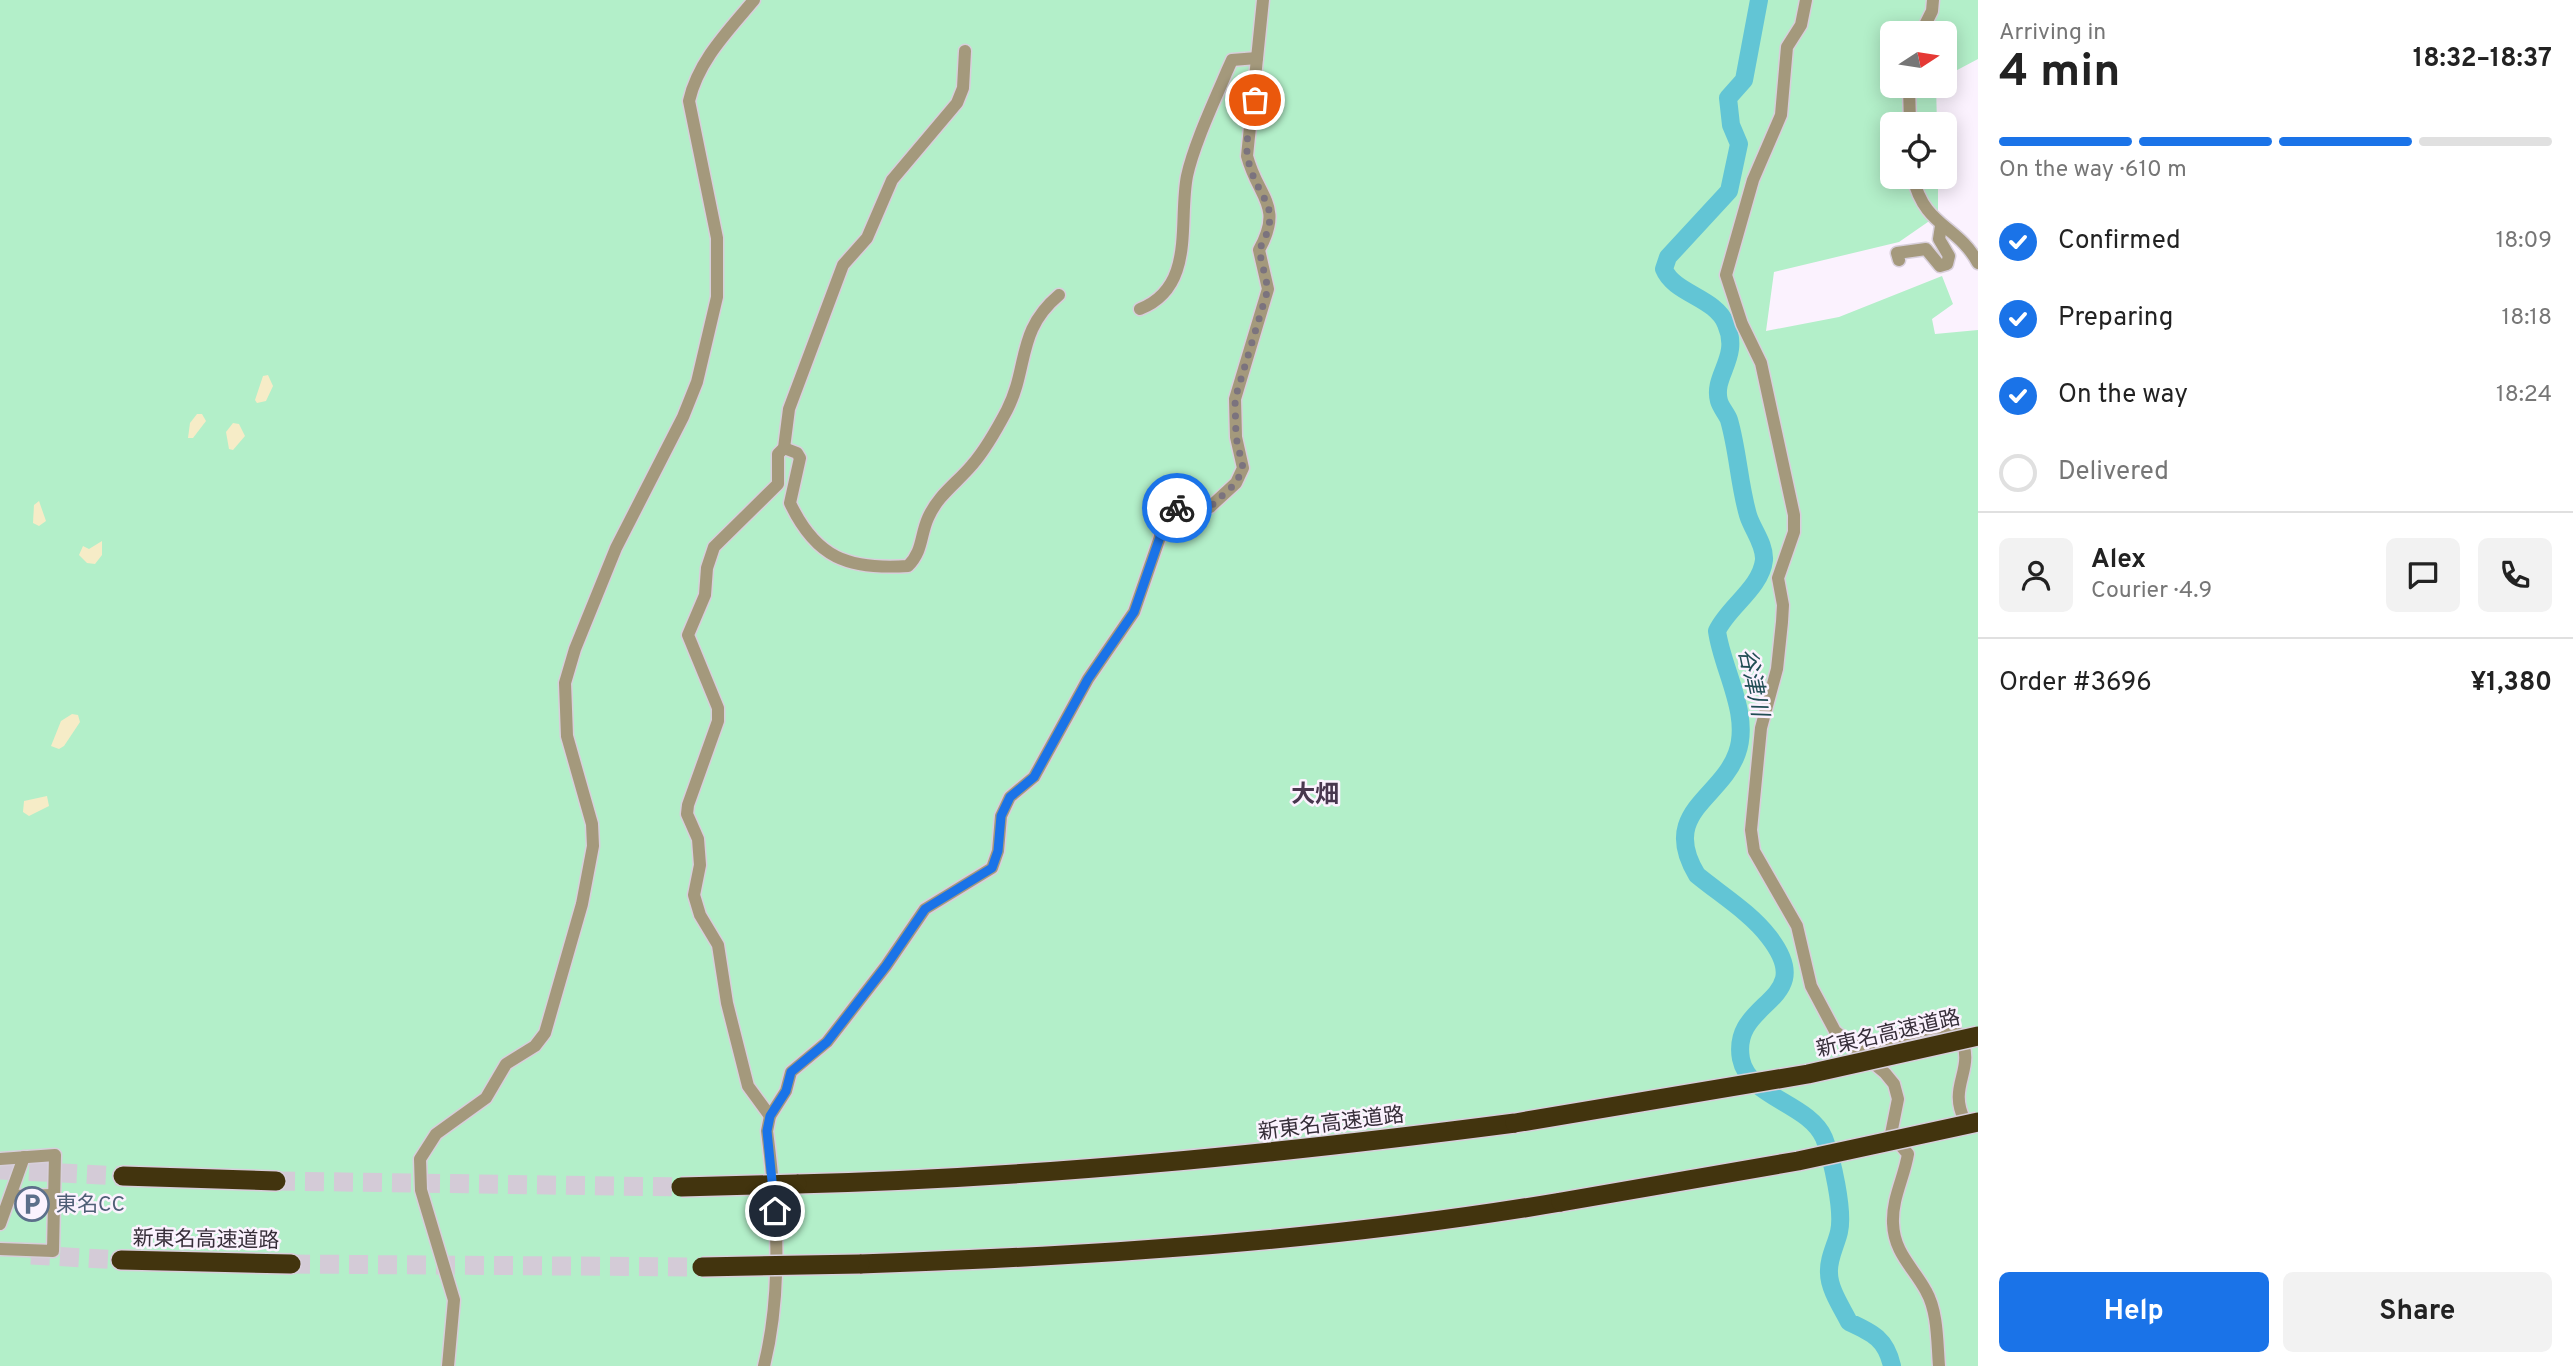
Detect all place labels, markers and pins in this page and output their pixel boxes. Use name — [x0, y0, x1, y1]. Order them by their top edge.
pin — [1225, 70, 1285, 130]
pin — [745, 1181, 805, 1241]
parking icon: 東名CC — [13, 1185, 51, 1223]
place label: 東名CC — [56, 1192, 125, 1219]

